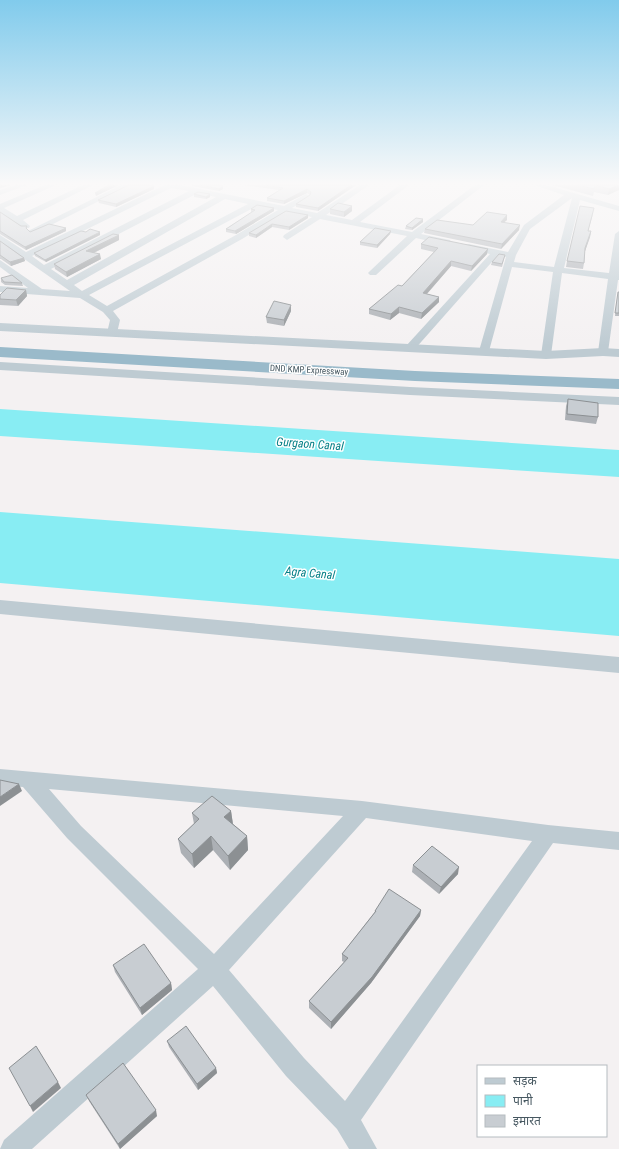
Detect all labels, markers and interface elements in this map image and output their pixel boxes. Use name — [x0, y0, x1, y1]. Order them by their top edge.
street label: DND KMP Expressway — [270, 363, 349, 377]
water label: Gurgaon Canal — [276, 435, 344, 453]
water label: Agra Canal — [283, 564, 336, 582]
legend — [477, 1065, 607, 1137]
text: सड़क — [513, 1074, 538, 1088]
text: पानी — [513, 1093, 534, 1108]
text: इमारत — [513, 1114, 542, 1128]

